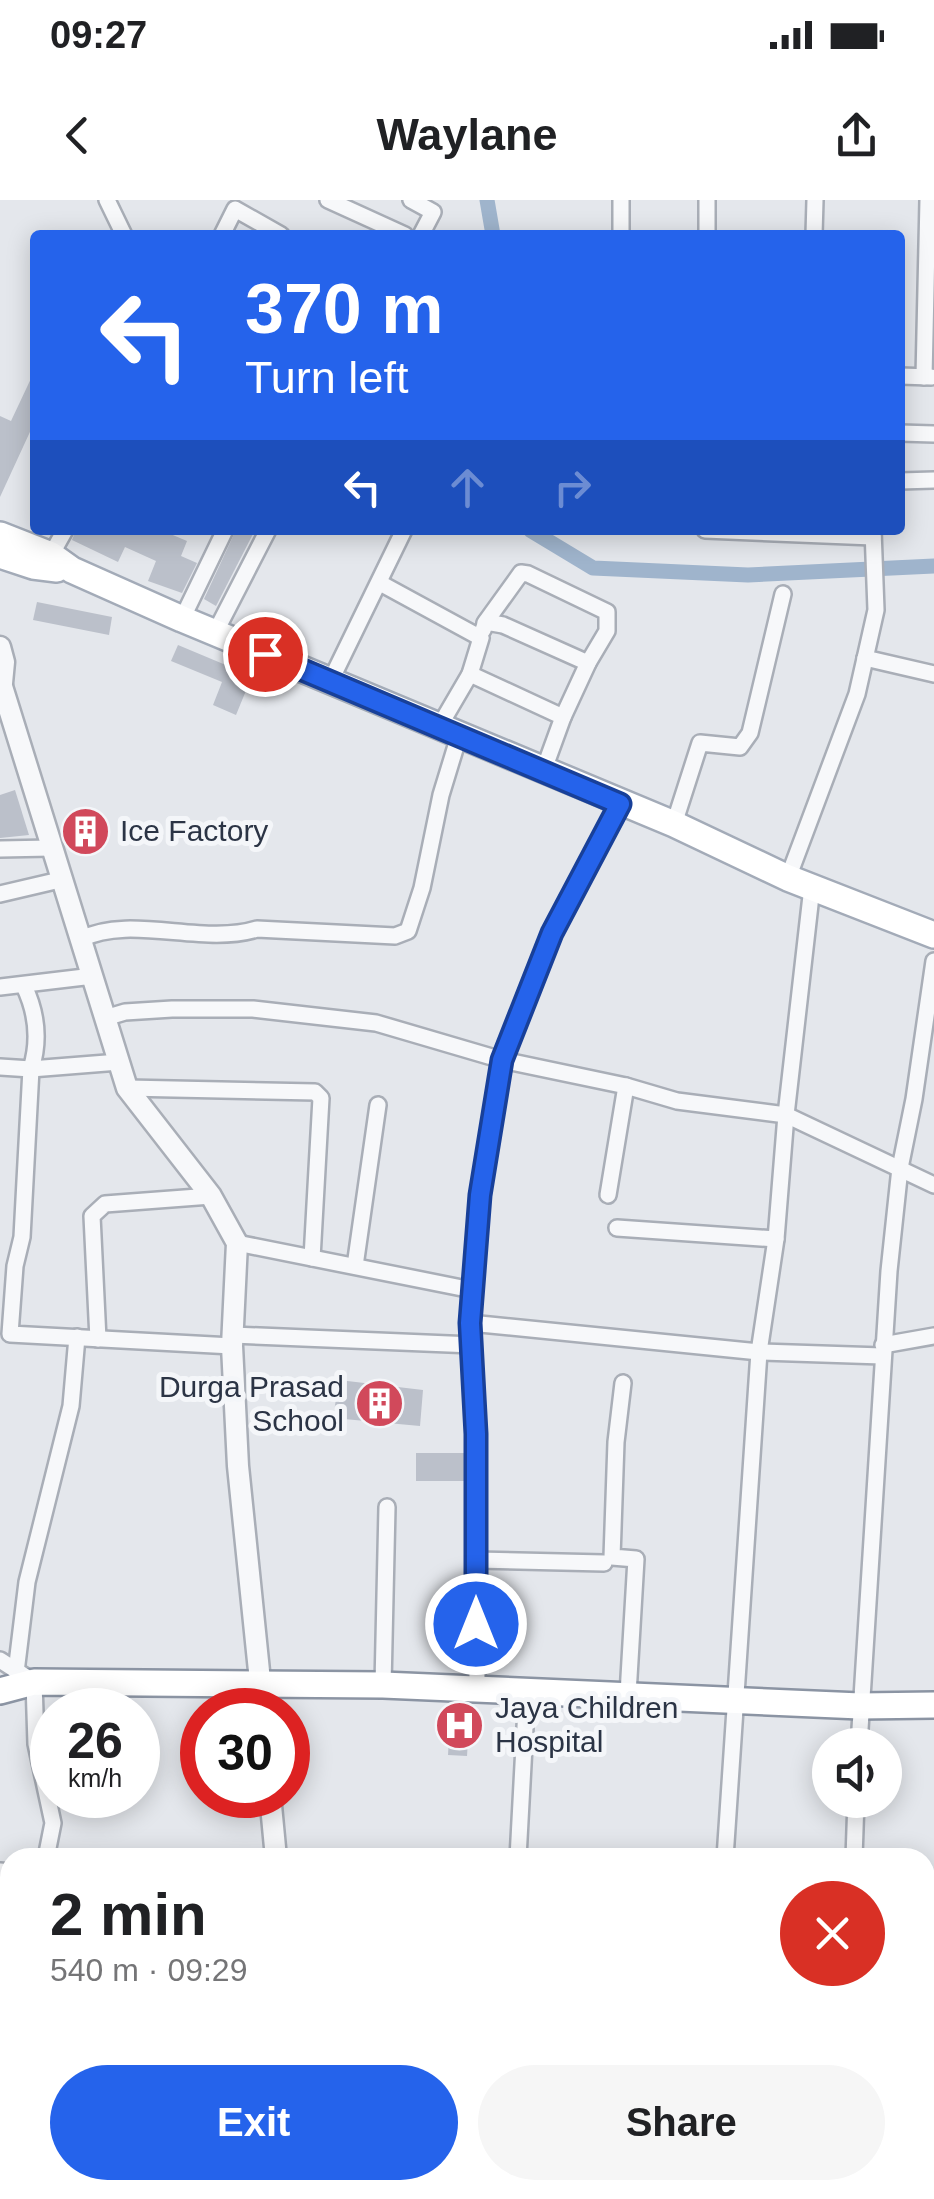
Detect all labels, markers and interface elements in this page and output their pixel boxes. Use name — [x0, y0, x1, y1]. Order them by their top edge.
text: 09:27 — [50, 14, 147, 56]
icon: back — [50, 108, 105, 163]
icon: share — [829, 108, 884, 163]
text: Waylane — [377, 109, 557, 160]
icon: left — [80, 270, 210, 400]
text: 370 m — [245, 270, 443, 348]
text: Turn left — [245, 352, 408, 403]
icon: left — [335, 460, 390, 515]
icon: ahead — [440, 460, 495, 515]
icon: right — [545, 460, 600, 515]
pin — [223, 612, 308, 697]
icon: arrive — [238, 627, 293, 682]
building icon: Ice Factory — [59, 805, 111, 857]
place label: Ice Factory — [120, 814, 268, 847]
place label: Durga Prasad School — [159, 1370, 344, 1437]
building icon: Durga Prasad School — [353, 1378, 405, 1430]
position arrow — [424, 1572, 528, 1676]
speed limit sign: 30 — [180, 1688, 310, 1818]
place label: Jaya Children Hospital — [495, 1691, 678, 1758]
hospital icon: Jaya Children Hospital — [434, 1699, 486, 1751]
text: 26 — [67, 1713, 123, 1769]
map controls — [812, 1728, 902, 1818]
button: sound — [812, 1728, 902, 1818]
text: km/h — [68, 1764, 122, 1792]
text: 2 min — [50, 1881, 207, 1948]
button: close — [780, 1881, 885, 1986]
text: 540 m · 09:29 — [50, 1952, 247, 1988]
button: Exit — [50, 2065, 458, 2180]
button: Share — [478, 2065, 885, 2180]

